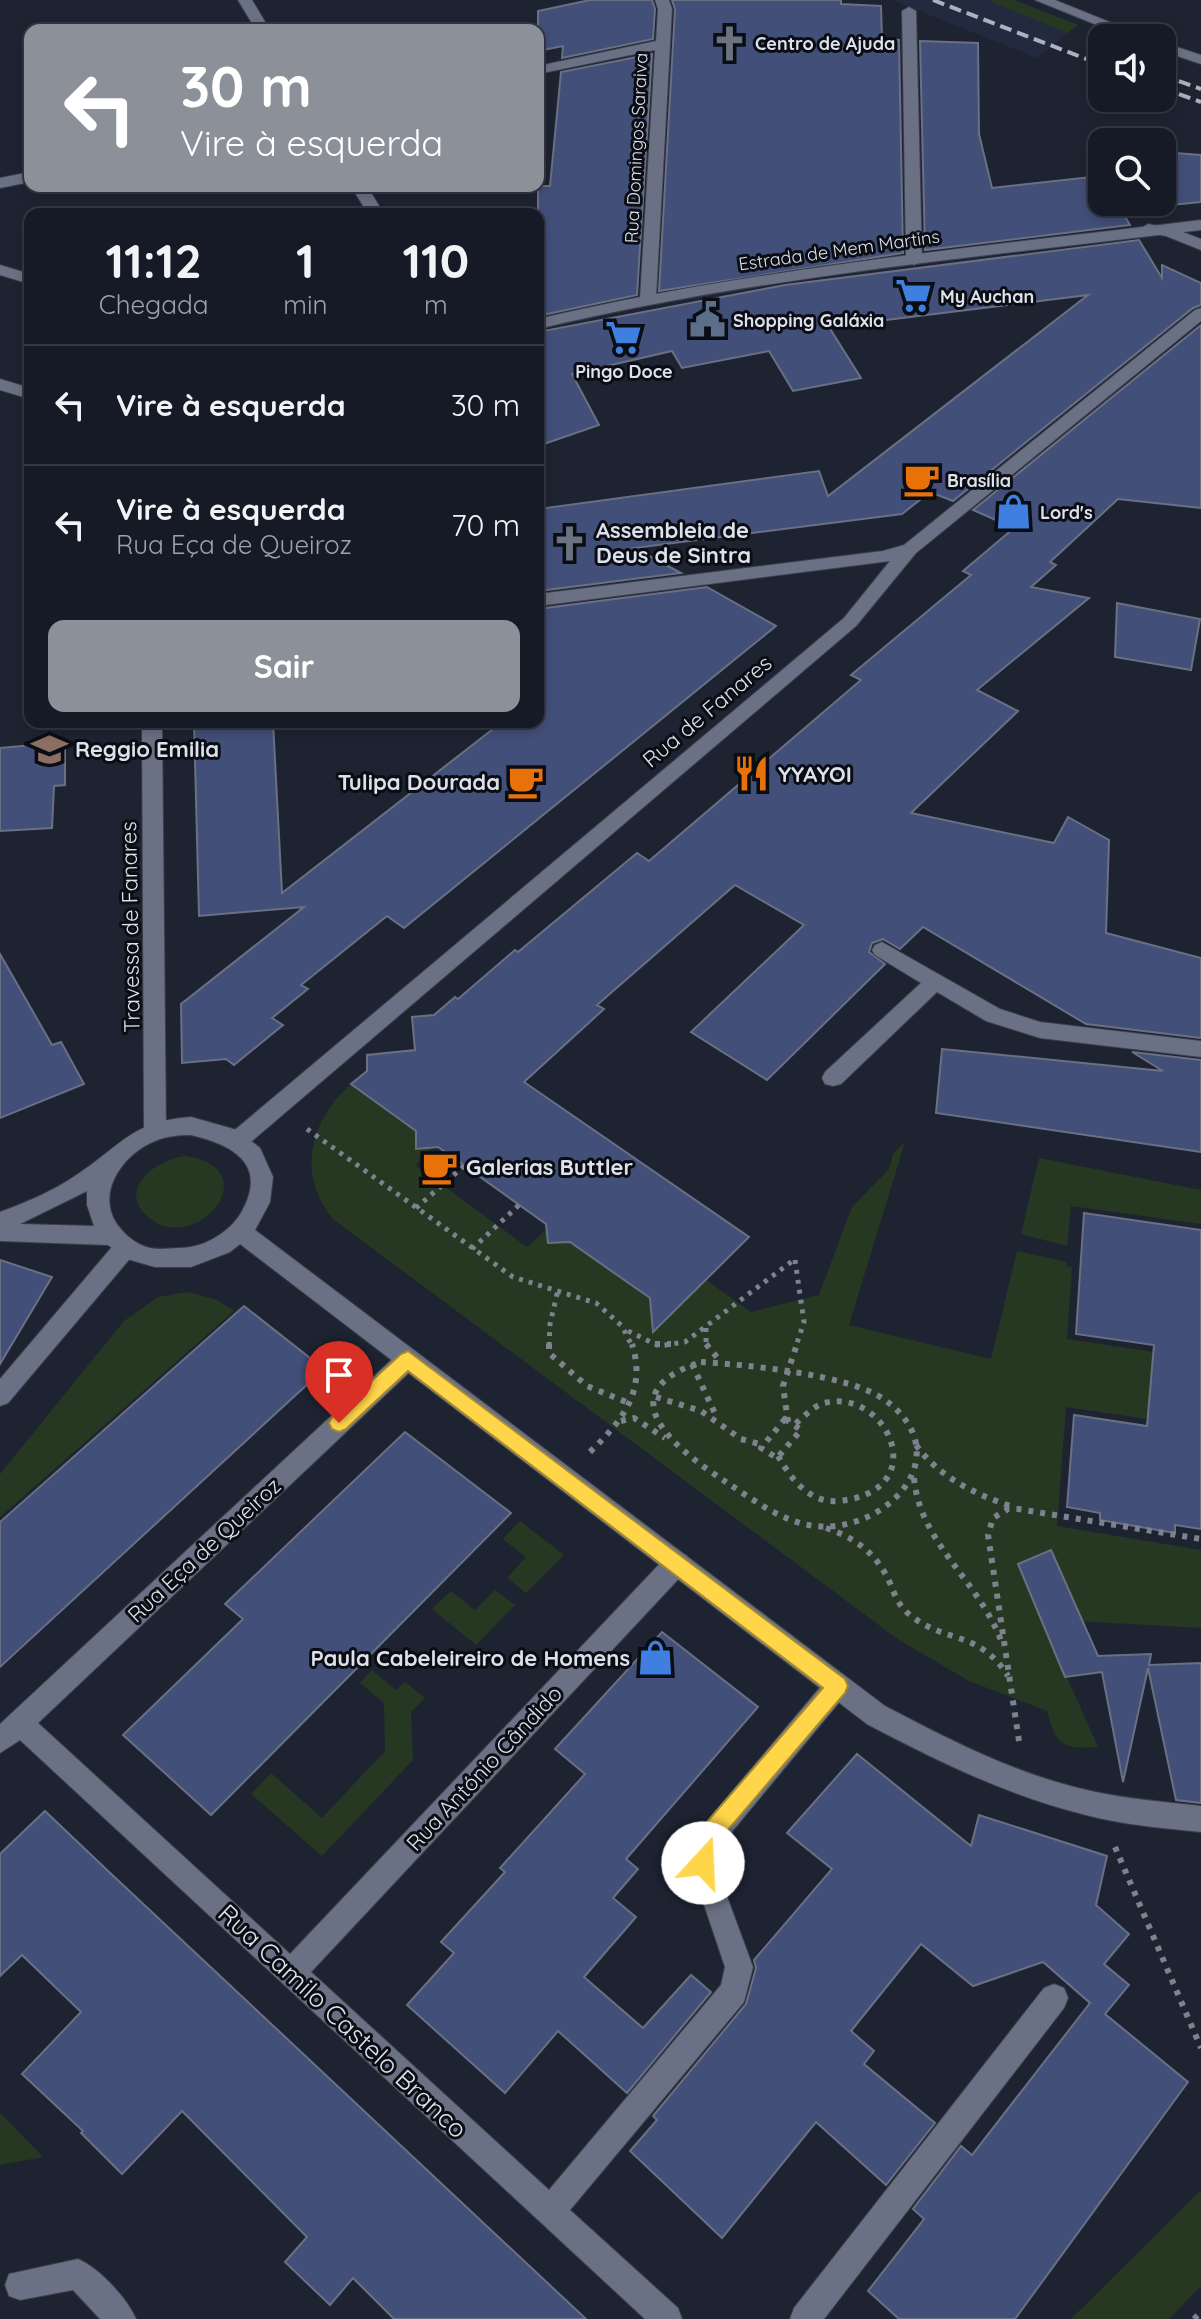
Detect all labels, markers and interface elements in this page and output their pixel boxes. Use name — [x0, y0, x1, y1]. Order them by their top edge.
church icon: Centro de Ajuda — [710, 24, 748, 62]
map controls — [1088, 24, 1176, 216]
button: sound — [1088, 24, 1176, 112]
place label: Centro de Ajuda — [755, 32, 895, 55]
text: 30 m — [180, 51, 312, 121]
street label: Rua Domingos Saraiva — [620, 52, 652, 244]
icon: left — [48, 56, 152, 160]
text: Vire à esquerda — [180, 120, 443, 165]
button: search — [1088, 128, 1176, 216]
street label: Estrada de Mem Martins — [737, 224, 941, 276]
text: 11:12 — [105, 230, 202, 290]
text: 1 — [296, 230, 315, 290]
text: 110 — [402, 230, 469, 290]
supermarket icon: My Auchan — [895, 277, 933, 315]
place label: My Auchan — [940, 285, 1034, 308]
text: Chegada — [99, 288, 208, 321]
text: min — [283, 288, 328, 321]
text: m — [424, 288, 448, 321]
public building icon: Shopping Galáxia — [688, 301, 726, 339]
place label: Shopping Galáxia — [733, 309, 884, 332]
supermarket icon: Pingo Doce — [605, 318, 643, 356]
place label: Pingo Doce — [575, 360, 673, 383]
icon: left — [48, 383, 92, 427]
text: Vire à esquerda — [116, 386, 345, 424]
text: 30 m — [451, 386, 520, 424]
cafe icon: Brasília — [902, 461, 940, 499]
place label: Brasília — [947, 469, 1011, 492]
text: Vire à esquerda — [116, 490, 345, 528]
shop icon: Lord's — [995, 493, 1033, 531]
place label: Lord's — [1040, 501, 1093, 524]
icon: left — [48, 503, 92, 547]
text: 70 m — [451, 506, 520, 544]
place label: Assembleia de Deus de Sintra — [596, 516, 751, 569]
church icon: Assembleia de Deus de Sintra — [551, 524, 589, 562]
text: Rua Eça de Queiroz — [116, 528, 352, 561]
button: Sair — [48, 620, 520, 712]
street label: Rua de Fanares — [637, 649, 777, 773]
school or university icon: Reggio Emilia — [30, 730, 68, 768]
place label: Reggio Emilia — [75, 735, 219, 763]
restaurant icon: YYAYOI — [733, 755, 771, 793]
place label: YYAYOI — [778, 760, 852, 788]
cafe icon: Tulipa Dourada — [507, 763, 545, 801]
place label: Tulipa Dourada — [338, 768, 500, 796]
street label: Travessa de Fanares — [114, 821, 146, 1033]
cafe icon: Galerias Buttler — [421, 1148, 459, 1186]
place label: Galerias Buttler — [466, 1153, 633, 1181]
pin — [305, 1341, 373, 1423]
icon: arrive — [317, 1353, 361, 1397]
street label: Rua Eça de Queiroz — [121, 1472, 287, 1628]
shop icon: Paula Cabeleireiro de Homens — [637, 1639, 675, 1677]
place label: Paula Cabeleireiro de Homens — [310, 1644, 630, 1672]
street label: Rua António Cândido — [400, 1680, 568, 1856]
position arrow — [661, 1821, 745, 1905]
street label: Rua Camilo Castelo Branco — [212, 1897, 474, 2145]

